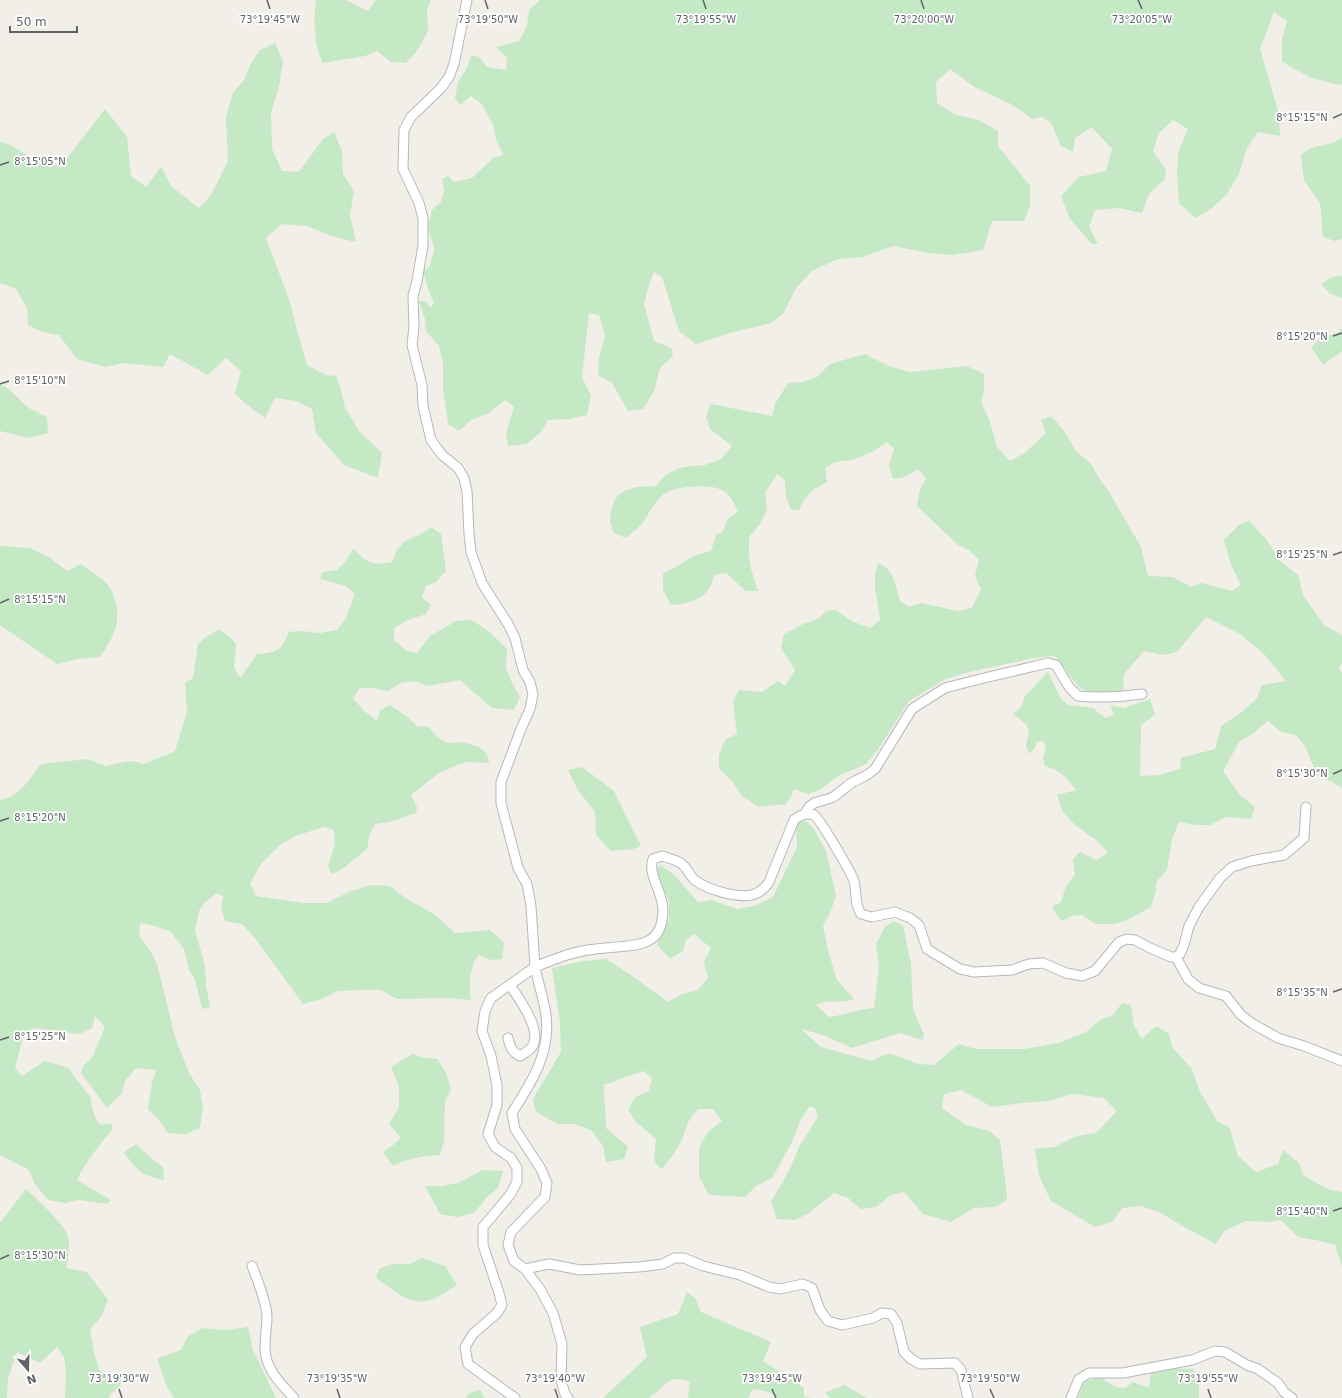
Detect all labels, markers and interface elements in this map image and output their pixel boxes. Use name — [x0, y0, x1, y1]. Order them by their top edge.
scale bar — [10, 8, 77, 34]
text: 73°19'45"W — [240, 14, 300, 25]
text: 73°19'50"W — [458, 14, 518, 25]
text: 73°19'55"W — [676, 14, 736, 25]
text: 73°20'00"W — [894, 14, 954, 25]
text: 73°20'05"W — [1112, 14, 1172, 25]
text: 50 m — [16, 15, 47, 29]
text: 8°15'15"N — [1276, 112, 1328, 123]
text: 8°15'05"N — [14, 156, 66, 167]
text: 8°15'20"N — [1276, 331, 1328, 342]
text: 8°15'10"N — [14, 375, 66, 386]
text: 8°15'25"N — [1276, 549, 1328, 560]
text: 8°15'15"N — [14, 594, 66, 605]
text: 8°15'30"N — [1276, 768, 1328, 779]
text: 8°15'20"N — [14, 812, 66, 823]
text: 8°15'35"N — [1276, 987, 1328, 998]
text: 8°15'25"N — [14, 1031, 66, 1042]
text: 8°15'40"N — [1276, 1206, 1328, 1217]
text: 8°15'30"N — [14, 1250, 66, 1261]
north arrow — [8, 1350, 48, 1390]
text: N — [25, 1371, 38, 1387]
text: 73°19'30"W — [89, 1373, 149, 1384]
text: 73°19'35"W — [307, 1373, 367, 1384]
text: 73°19'40"W — [525, 1373, 585, 1384]
text: 73°19'45"W — [742, 1373, 802, 1384]
text: 73°19'50"W — [960, 1373, 1020, 1384]
text: 73°19'55"W — [1178, 1373, 1238, 1384]

